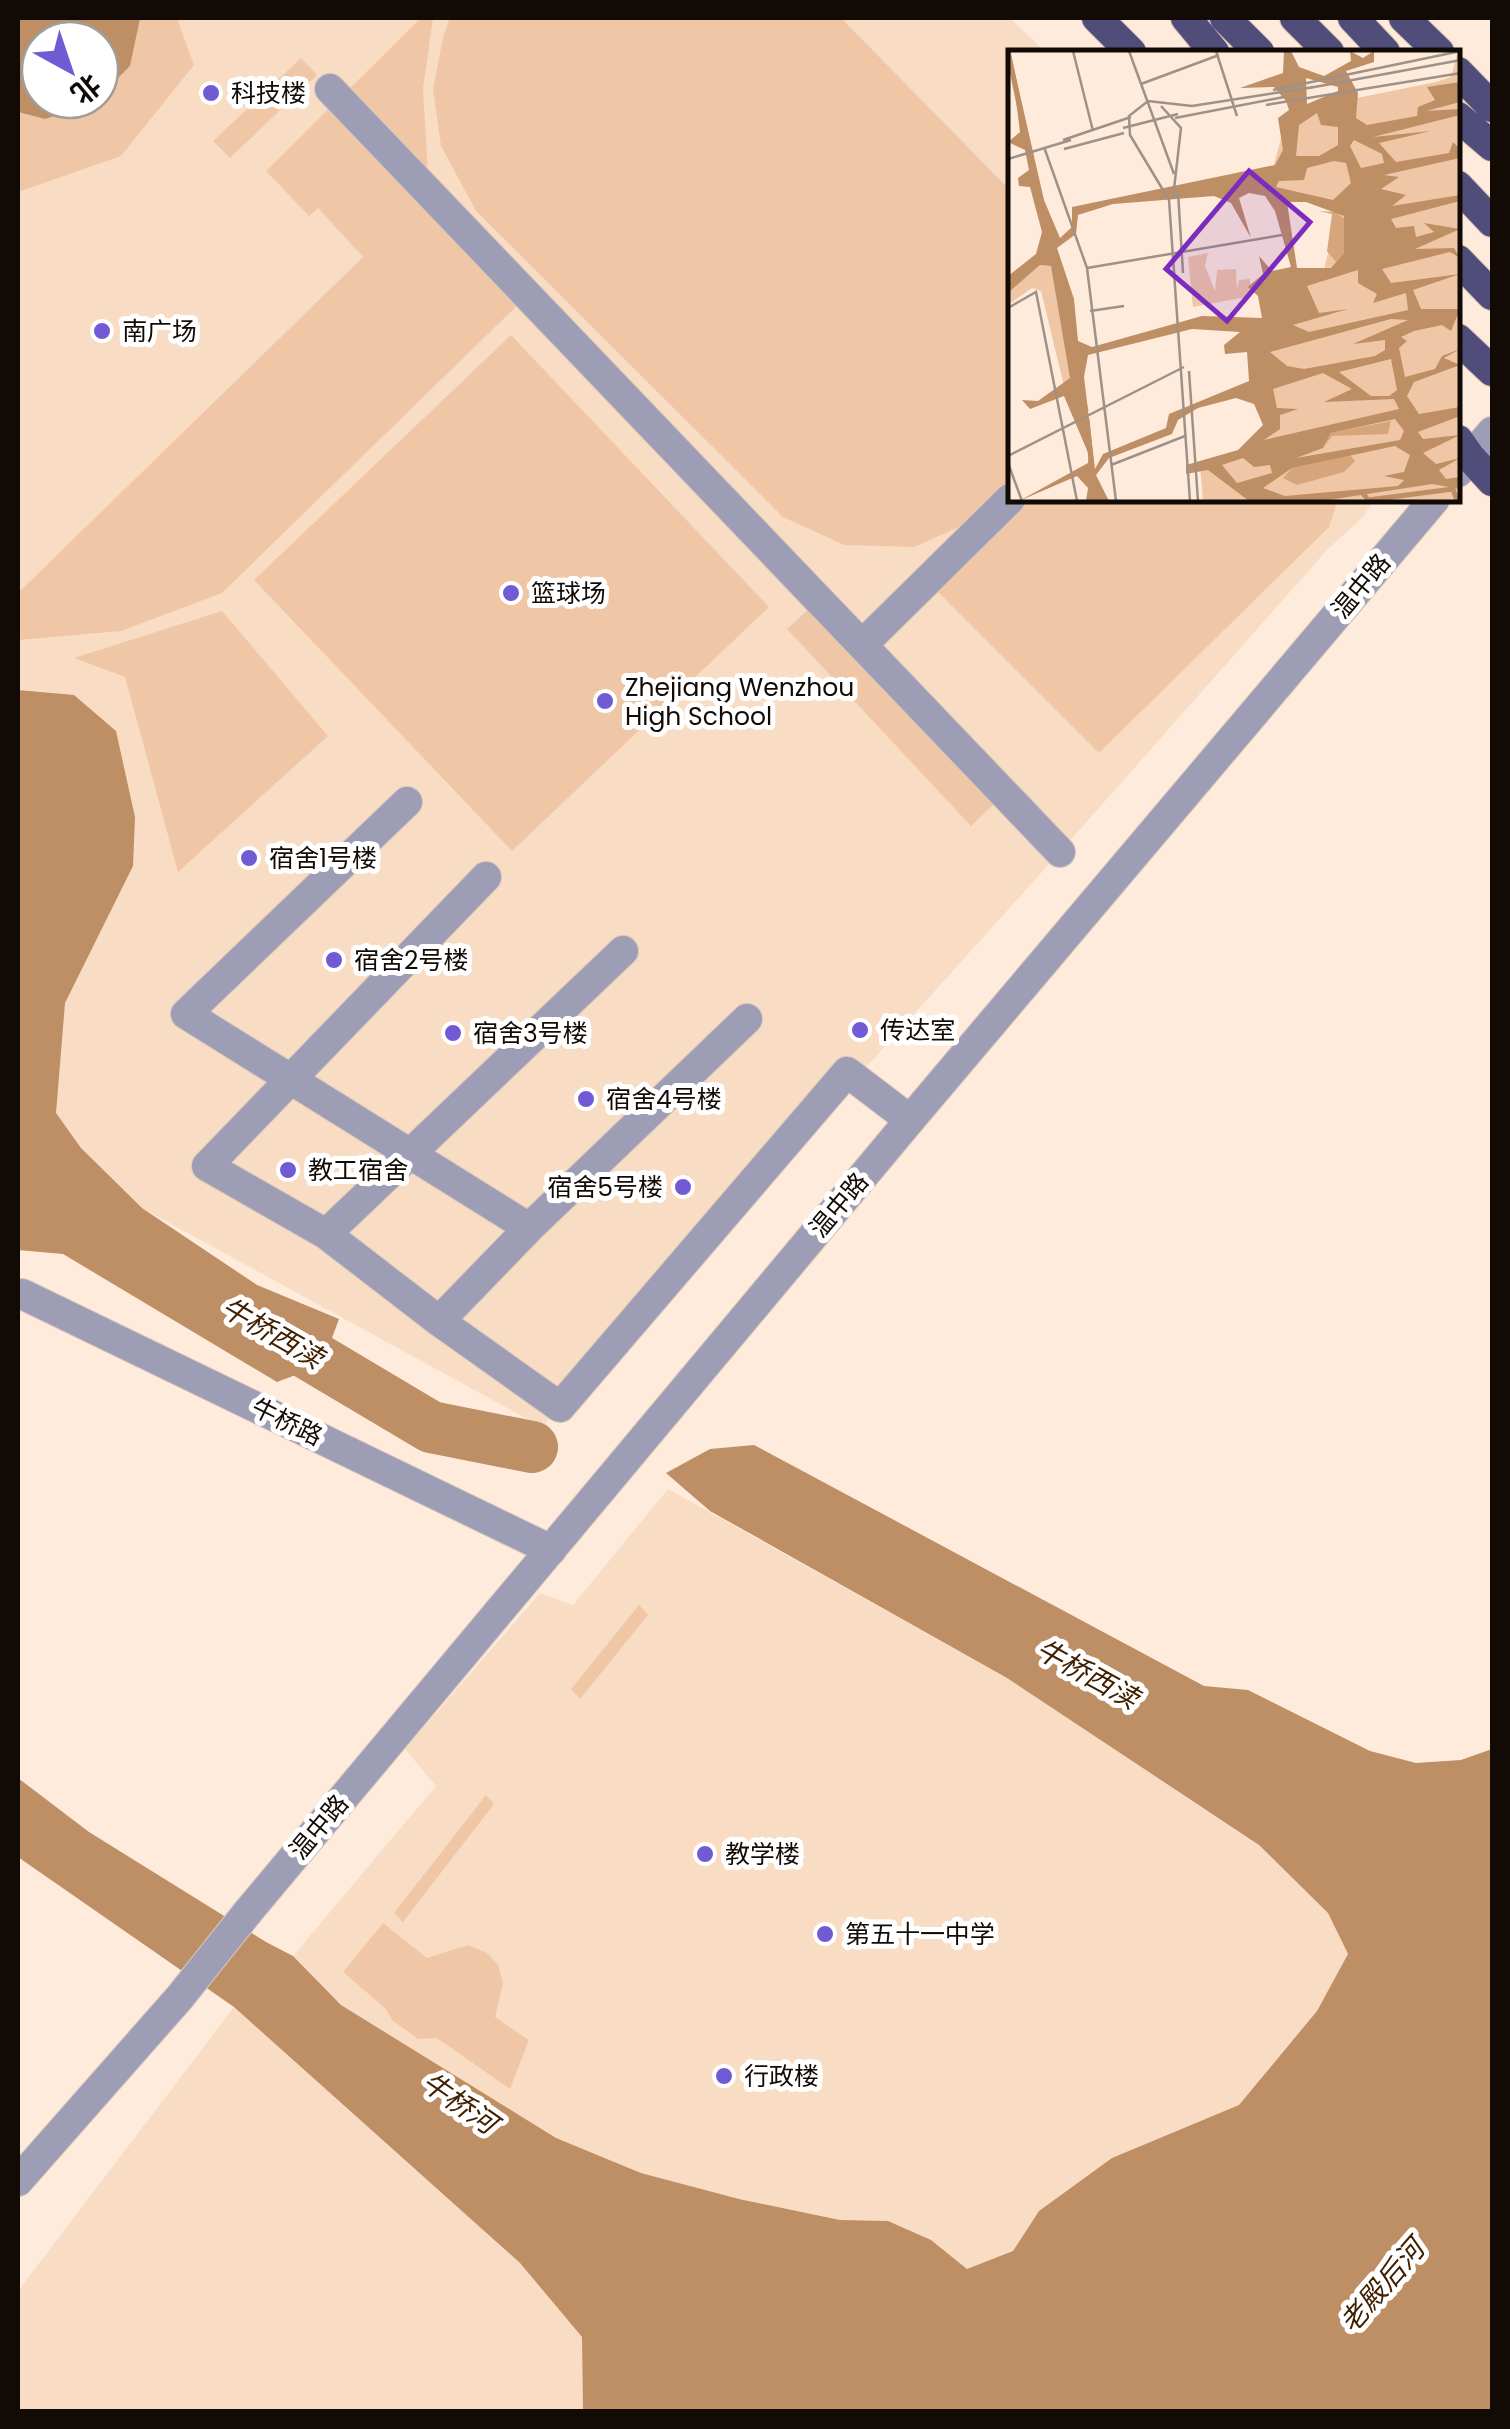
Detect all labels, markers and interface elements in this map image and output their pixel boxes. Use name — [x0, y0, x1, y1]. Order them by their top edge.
north arrow — [20, 20, 120, 120]
inset map — [1008, 50, 1460, 502]
text: 北 — [62, 65, 109, 113]
place label: 科技楼 — [231, 76, 306, 111]
marker: 科技楼 — [200, 82, 222, 104]
place label: 南广场 — [122, 314, 197, 349]
marker: 南广场 — [91, 320, 113, 342]
street label: 温中路 — [1323, 546, 1399, 626]
place label: 篮球场 — [531, 576, 606, 611]
marker: 篮球场 — [500, 582, 522, 604]
place label: Zhejiang Wenzhou High School — [625, 670, 854, 734]
marker: Zhejiang Wenzhou High School — [594, 690, 616, 712]
place label: 宿舍1号楼 — [269, 841, 377, 876]
marker: 宿舍1号楼 — [238, 847, 260, 869]
place label: 宿舍2号楼 — [354, 943, 468, 978]
marker: 宿舍2号楼 — [323, 949, 345, 971]
place label: 传达室 — [880, 1013, 955, 1048]
place label: 宿舍3号楼 — [473, 1016, 588, 1051]
marker: 传达室 — [849, 1019, 871, 1041]
marker: 宿舍3号楼 — [442, 1022, 464, 1044]
place label: 宿舍4号楼 — [606, 1082, 722, 1117]
marker: 宿舍4号楼 — [575, 1088, 597, 1110]
place label: 教工宿舍 — [308, 1153, 408, 1188]
marker: 教工宿舍 — [277, 1159, 299, 1181]
street label: 温中路 — [801, 1165, 877, 1245]
place label: 宿舍5号楼 — [547, 1170, 663, 1205]
marker: 宿舍5号楼 — [672, 1176, 694, 1198]
water label: 牛桥西渎 — [214, 1288, 333, 1379]
street label: 牛桥路 — [246, 1390, 328, 1454]
water label: 牛桥西渎 — [1029, 1630, 1148, 1720]
street label: 温中路 — [281, 1787, 357, 1867]
place label: 教学楼 — [725, 1837, 800, 1872]
marker: 教学楼 — [694, 1843, 716, 1865]
place label: 第五十一中学 — [845, 1917, 995, 1952]
marker: 第五十一中学 — [814, 1923, 836, 1945]
place label: 行政楼 — [744, 2059, 819, 2094]
water label: 牛桥河 — [413, 2063, 509, 2146]
marker: 行政楼 — [713, 2065, 735, 2087]
water label: 老殿后河 — [1331, 2227, 1437, 2341]

